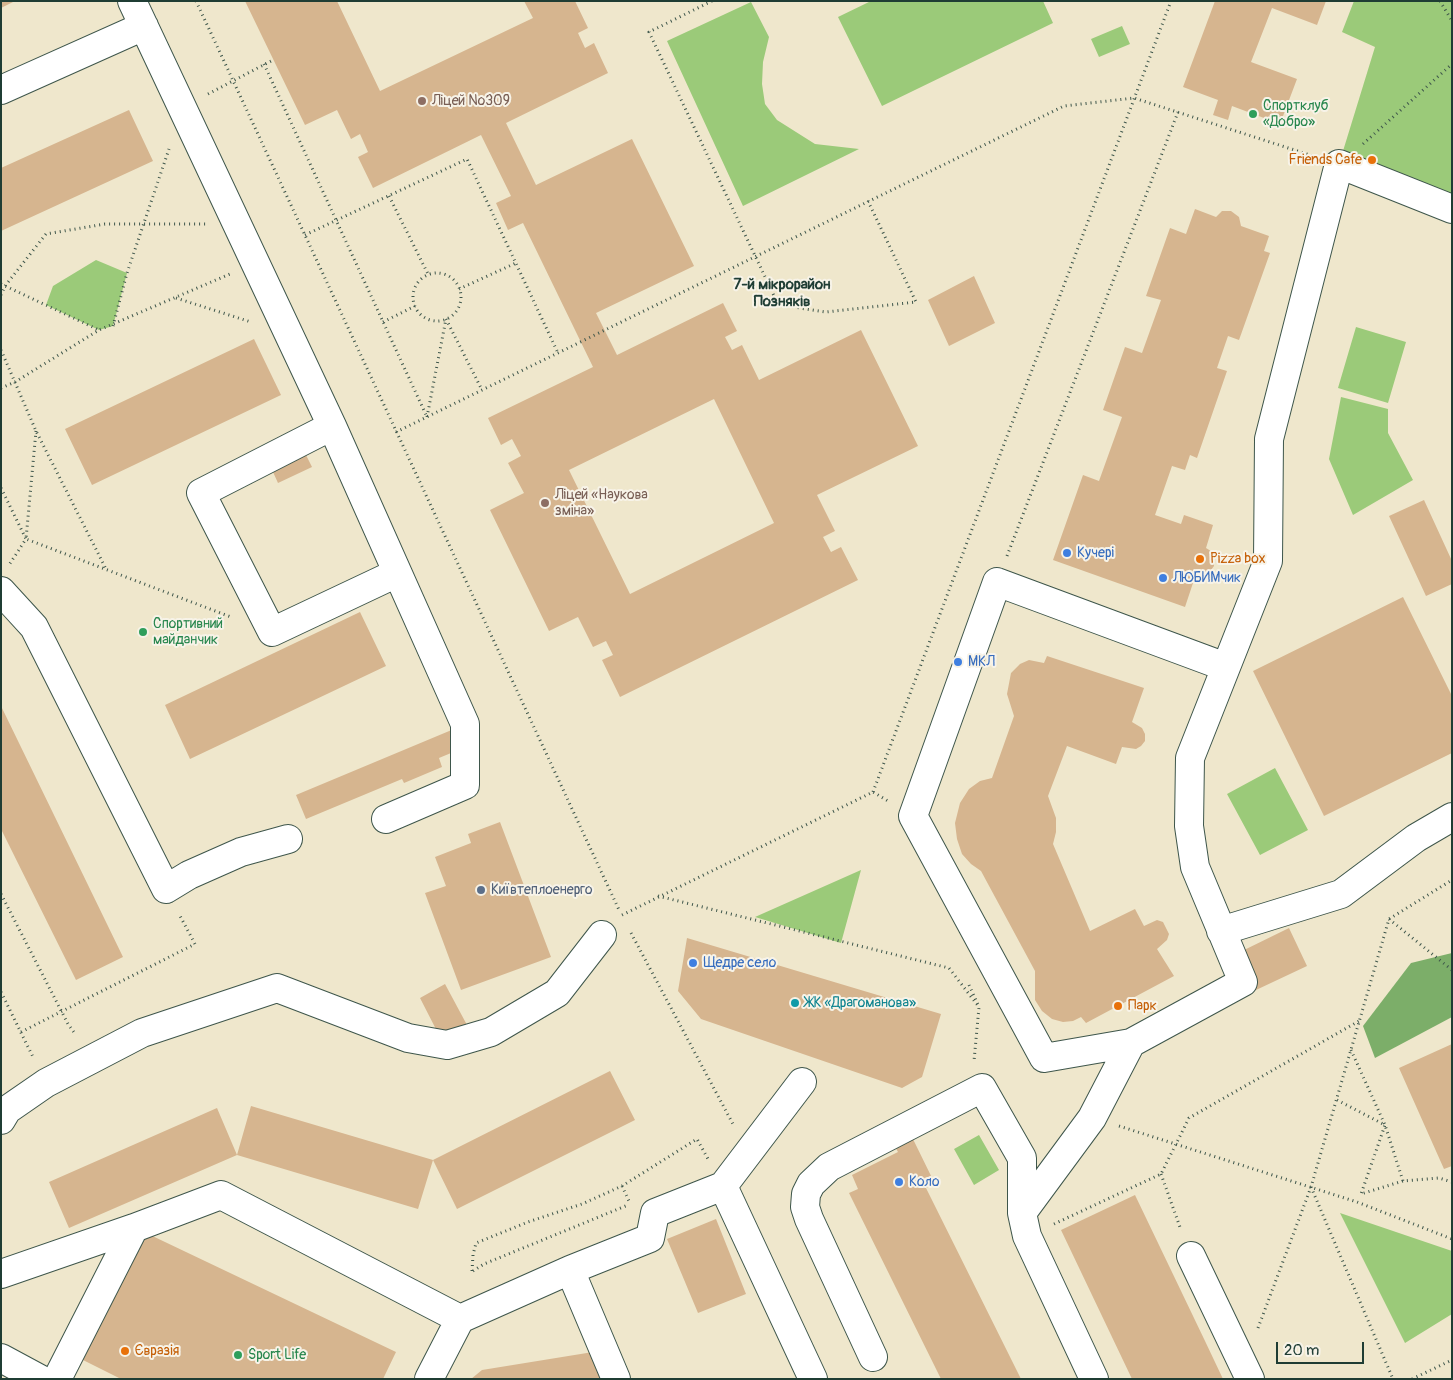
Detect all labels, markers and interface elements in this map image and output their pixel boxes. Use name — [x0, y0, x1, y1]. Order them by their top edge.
place label: Ліцей №309 — [432, 93, 510, 109]
marker: Ліцей №309 — [416, 95, 428, 107]
place label: Спортклуб «Добро» — [1263, 98, 1329, 130]
marker: Спортклуб «Добро» — [1247, 108, 1259, 120]
place label: Friends Cafe — [1288, 152, 1362, 168]
marker: Friends Cafe — [1366, 154, 1378, 166]
district label: 7-й мікрорайон Позняків — [733, 276, 831, 311]
place label: Ліцей «Наукова зміна» — [555, 487, 648, 520]
marker: Ліцей «Наукова зміна» — [539, 497, 551, 509]
place label: Кучері — [1077, 545, 1114, 561]
marker: Кучері — [1061, 547, 1073, 559]
place label: Pizza box — [1210, 551, 1266, 567]
marker: Pizza box — [1194, 553, 1206, 565]
place label: ЛЮБИМчик — [1173, 570, 1241, 586]
marker: ЛЮБИМчик — [1157, 572, 1169, 584]
place label: Спортивний майданчик — [153, 616, 223, 648]
marker: Спортивний майданчик — [137, 626, 149, 638]
place label: МКЛ — [968, 654, 995, 670]
marker: МКЛ — [952, 656, 964, 668]
place label: Київтеплоенерго — [491, 882, 593, 898]
marker: Київтеплоенерго — [475, 884, 487, 896]
place label: Щедре село — [703, 955, 776, 971]
marker: Щедре село — [687, 957, 699, 969]
place label: ЖК «Драгоманова» — [805, 995, 916, 1011]
marker: ЖК «Драгоманова» — [789, 997, 801, 1009]
place label: Парк — [1128, 998, 1157, 1014]
marker: Парк — [1112, 1000, 1124, 1012]
place label: Коло — [909, 1174, 939, 1190]
marker: Коло — [893, 1176, 905, 1188]
scale bar — [1278, 1332, 1366, 1364]
text: 20 m — [1284, 1341, 1319, 1360]
place label: Євразія — [135, 1343, 179, 1359]
marker: Євразія — [119, 1345, 131, 1357]
place label: Sport Life — [248, 1347, 306, 1363]
marker: Sport Life — [232, 1349, 244, 1361]

